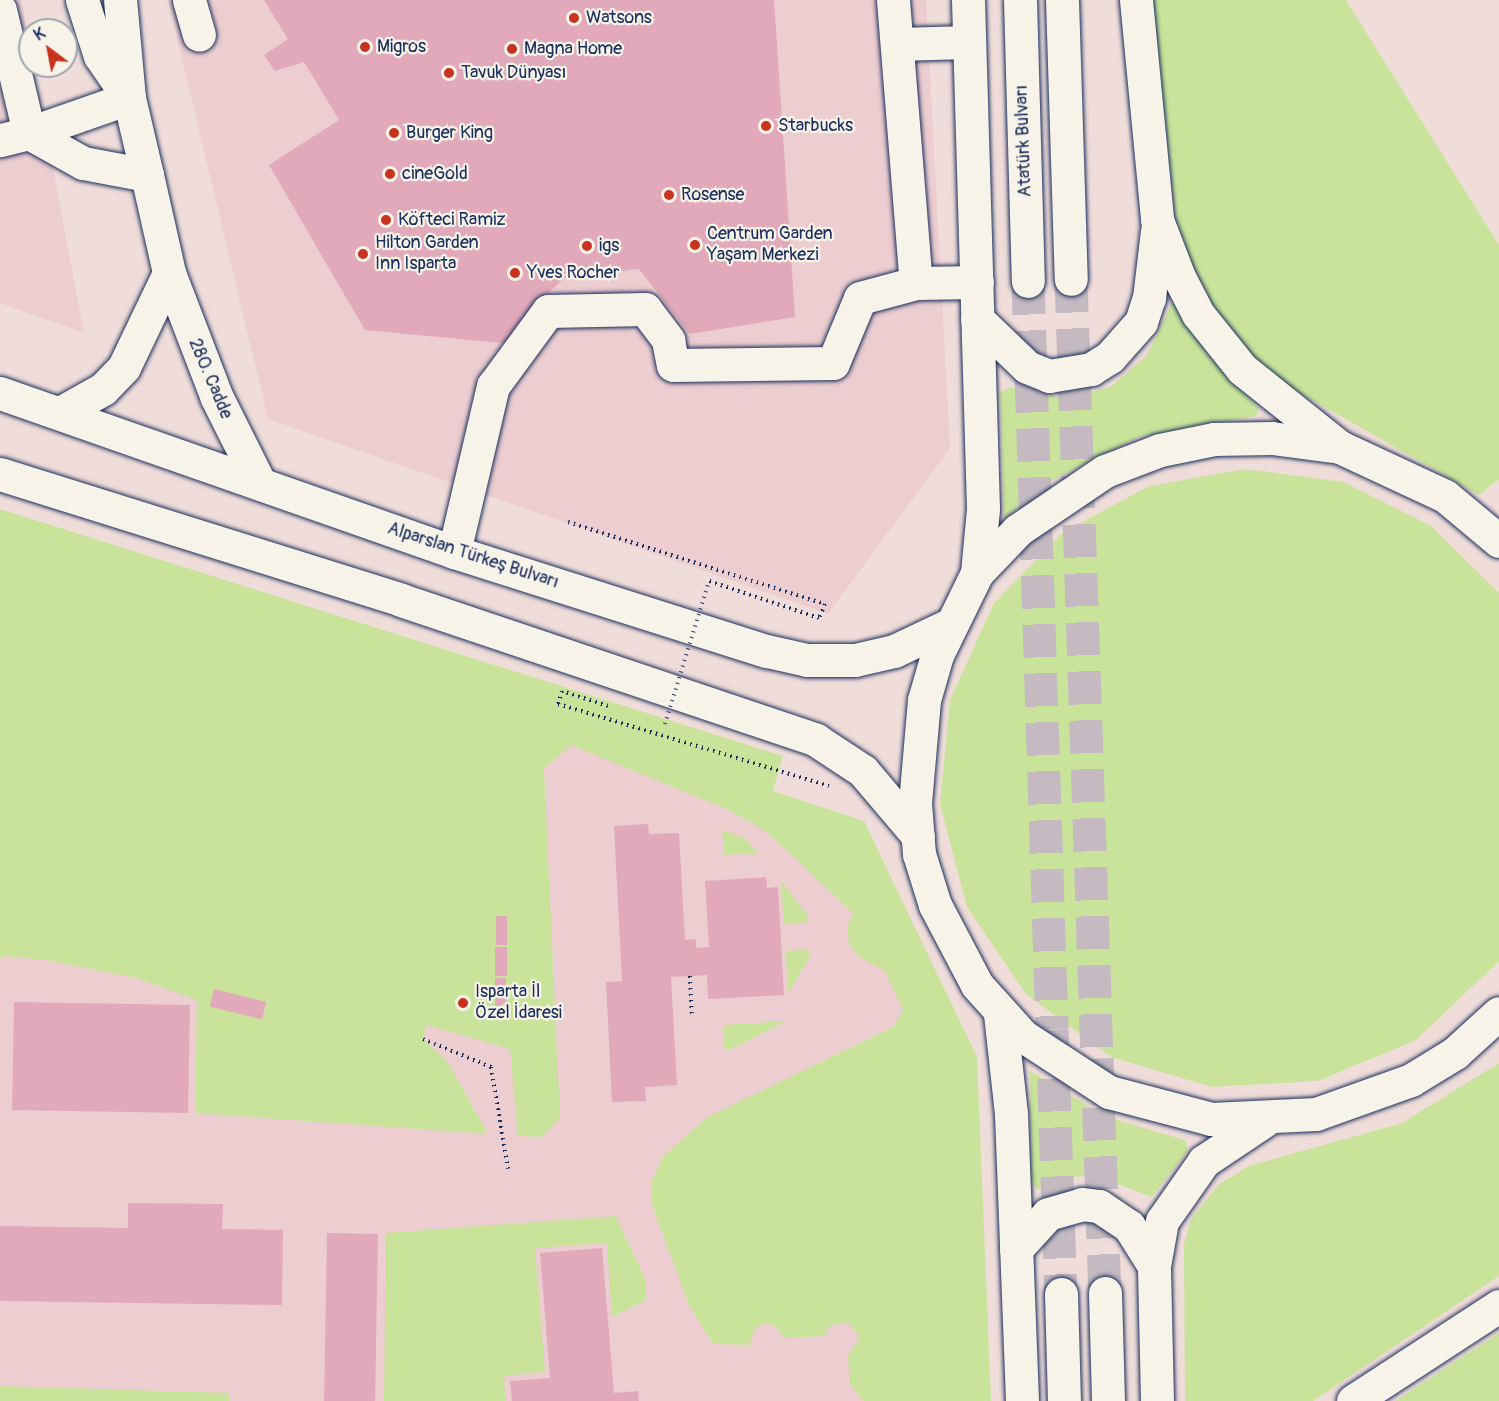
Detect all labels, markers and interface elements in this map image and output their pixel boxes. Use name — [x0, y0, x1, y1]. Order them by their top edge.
place label: Watsons — [586, 7, 652, 29]
marker: Watsons — [567, 11, 581, 25]
north arrow — [18, 18, 78, 78]
text: K — [30, 23, 49, 45]
place label: Migros — [377, 36, 426, 58]
place label: Magna Home — [524, 38, 622, 60]
marker: Migros — [358, 40, 372, 54]
marker: Magna Home — [505, 42, 519, 56]
place label: Tavuk Dünyası — [461, 62, 566, 84]
marker: Tavuk Dünyası — [442, 66, 456, 80]
street label: Atatürk Bulvarı — [1011, 84, 1037, 198]
place label: Starbucks — [778, 115, 853, 137]
marker: Starbucks — [759, 119, 773, 133]
place label: Burger King — [406, 122, 493, 144]
marker: Burger King — [387, 126, 401, 140]
place label: cineGold — [402, 163, 468, 185]
marker: cineGold — [383, 167, 397, 181]
place label: Rosense — [681, 184, 744, 206]
marker: Rosense — [662, 188, 676, 202]
place label: Köfteci Ramiz — [398, 209, 506, 231]
marker: Köfteci Ramiz — [379, 213, 393, 227]
place label: Centrum Garden Yaşam Merkezi — [707, 224, 833, 266]
place label: Hilton Garden Inn Isparta — [375, 233, 479, 276]
place label: igs — [599, 235, 619, 257]
marker: Centrum Garden Yaşam Merkezi — [688, 238, 702, 252]
marker: igs — [580, 239, 594, 253]
marker: Hilton Garden Inn Isparta — [356, 247, 370, 261]
place label: Yves Rocher — [527, 262, 619, 284]
marker: Yves Rocher — [508, 266, 522, 280]
street label: 280. Cadde — [183, 335, 237, 423]
street label: Alparslan Türkeş Bulvarı — [385, 518, 561, 594]
place label: Isparta İl Özel İdaresi — [475, 982, 562, 1024]
marker: Isparta İl Özel İdaresi — [456, 996, 470, 1010]

